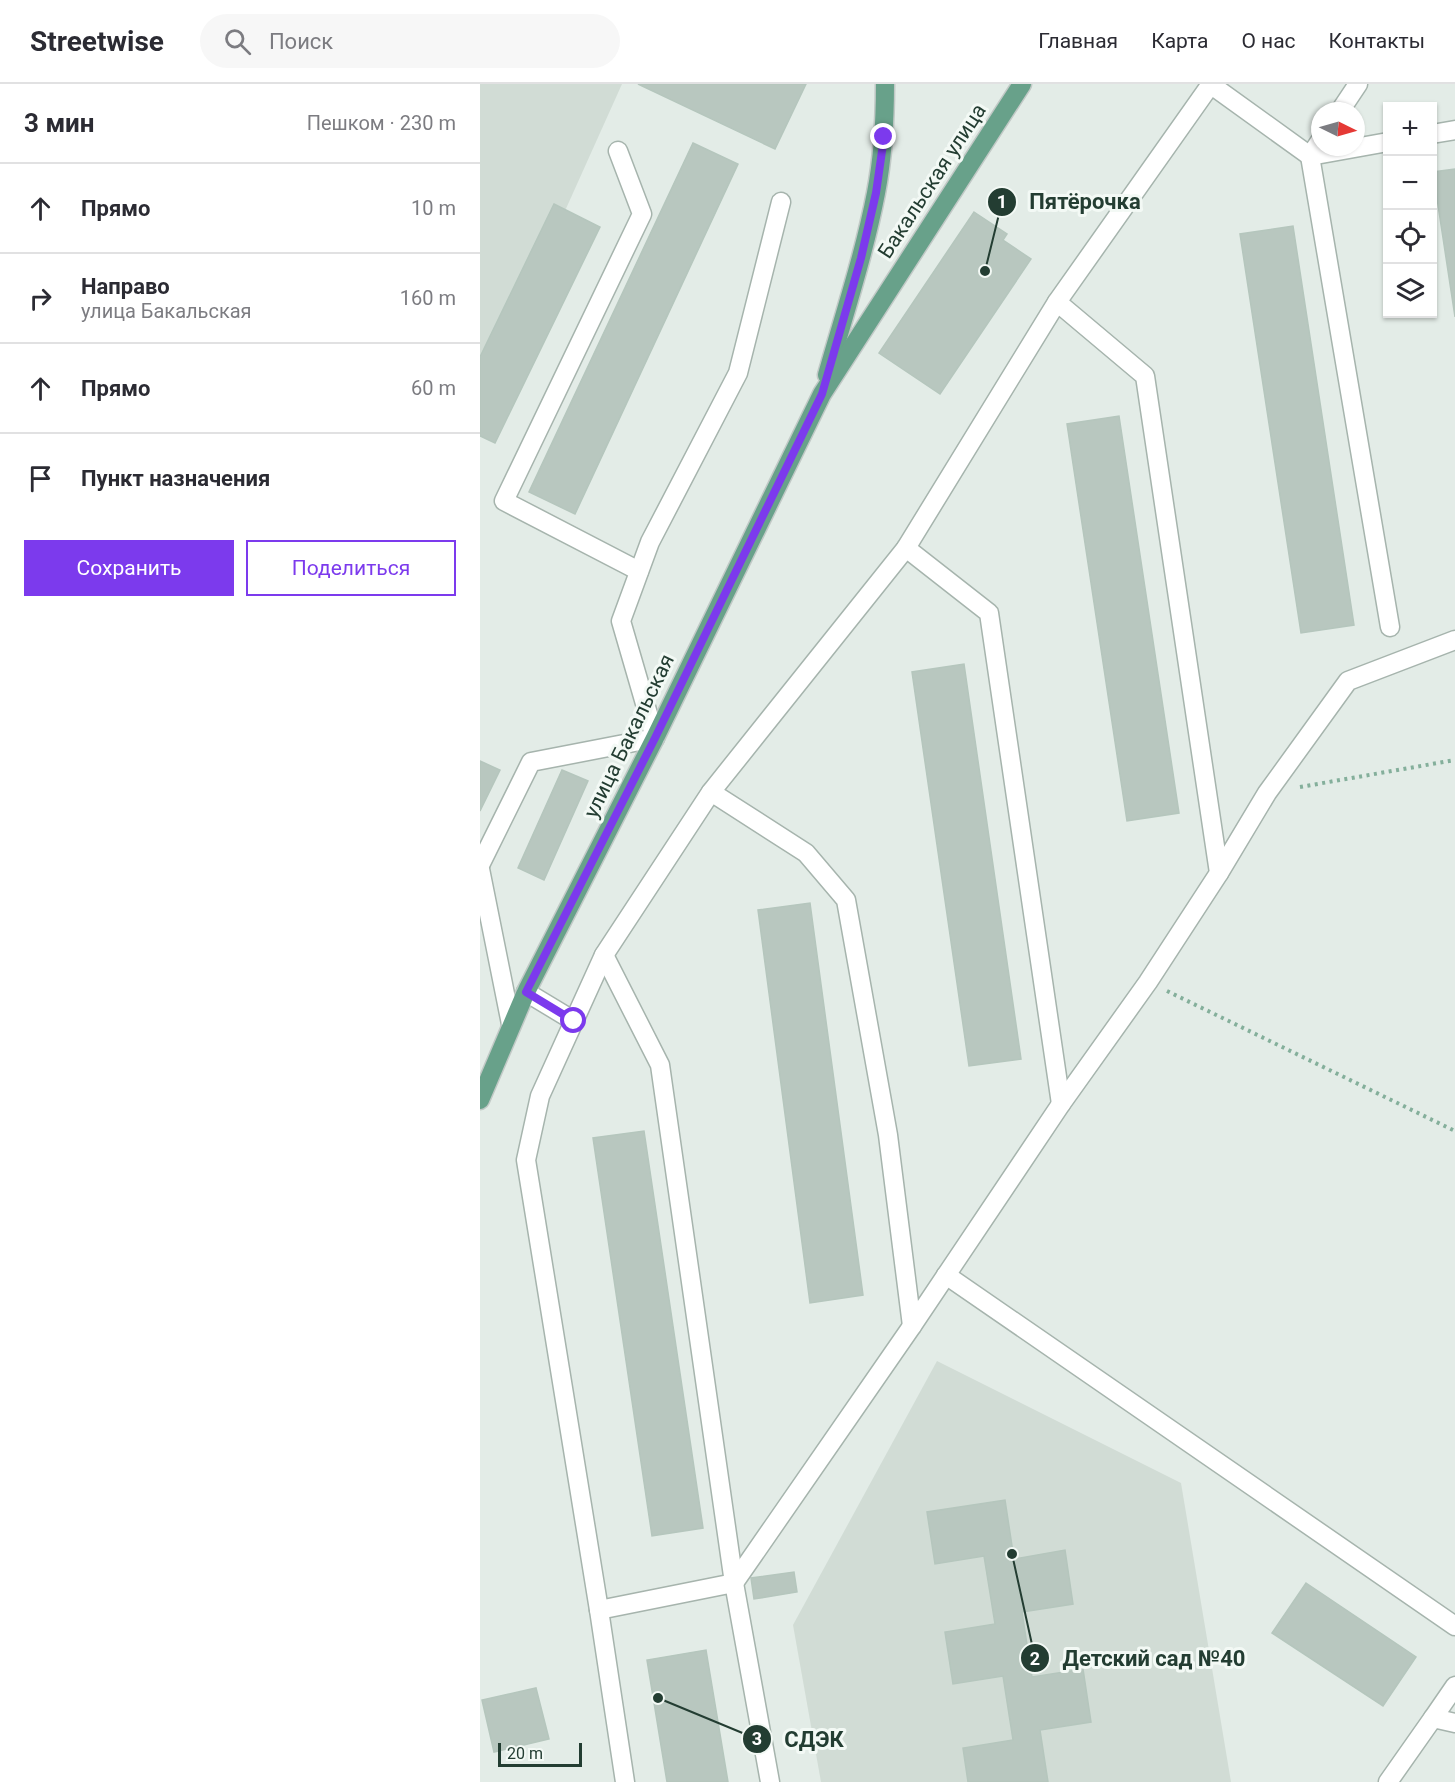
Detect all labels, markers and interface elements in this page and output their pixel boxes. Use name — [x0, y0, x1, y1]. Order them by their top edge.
search box — [200, 14, 620, 68]
text: Streetwise — [30, 25, 164, 58]
icon: search — [221, 25, 254, 58]
text: Поиск — [269, 29, 333, 54]
text: Главная — [1038, 29, 1118, 53]
text: Карта — [1151, 29, 1208, 53]
text: О нас — [1241, 29, 1296, 53]
text: Контакты — [1329, 29, 1425, 53]
street label: Бакальская улица — [873, 99, 991, 263]
north arrow — [1311, 102, 1365, 156]
map controls — [1383, 102, 1437, 318]
button: + — [1383, 102, 1437, 156]
text: 3 мин — [24, 108, 95, 138]
text: Пешком · 230 m — [307, 111, 456, 135]
route end — [870, 123, 896, 149]
button: − — [1383, 156, 1437, 210]
callout: Пятёрочка — [987, 182, 1152, 222]
text: Пятёрочка — [1029, 189, 1141, 214]
text: 1 — [997, 191, 1007, 212]
icon: ahead — [24, 192, 57, 225]
text: Прямо — [81, 196, 150, 221]
text: 10 m — [411, 196, 456, 220]
button: locate — [1383, 210, 1437, 264]
button: layers — [1383, 264, 1437, 318]
text: Направо — [81, 274, 170, 299]
icon: right — [24, 282, 57, 315]
text: 160 m — [400, 286, 456, 310]
text: улица Бакальская — [81, 299, 252, 323]
icon: ahead — [24, 372, 57, 405]
text: Прямо — [81, 376, 150, 401]
text: 60 m — [411, 376, 456, 400]
icon: arrive — [24, 462, 57, 495]
text: Пункт назначения — [81, 466, 270, 491]
button: Сохранить — [24, 540, 234, 596]
button: Поделиться — [246, 540, 456, 596]
street label: улица Бакальская — [579, 650, 679, 822]
route start — [560, 1007, 586, 1033]
callout: Детский сад №40 — [1020, 1638, 1257, 1678]
text: Детский сад №40 — [1063, 1646, 1246, 1671]
text: 2 — [1030, 1648, 1040, 1669]
callout: СДЭК — [742, 1719, 856, 1759]
text: СДЭК — [784, 1727, 844, 1752]
text: 3 — [752, 1728, 762, 1749]
scale bar — [498, 1740, 582, 1768]
text: 20 m — [507, 1744, 543, 1763]

